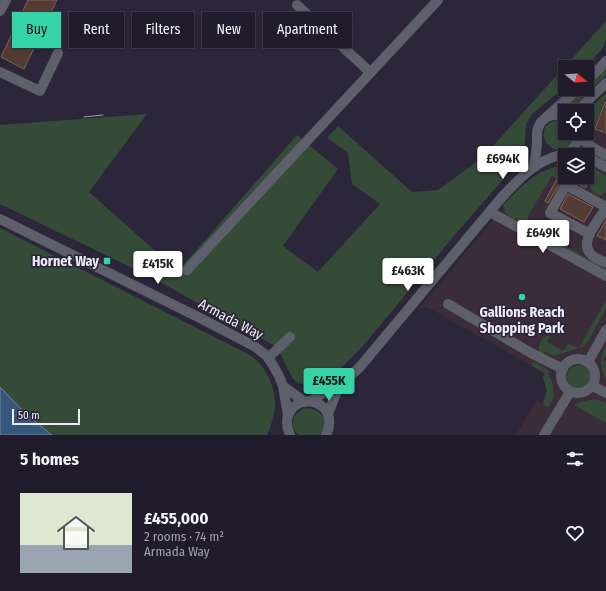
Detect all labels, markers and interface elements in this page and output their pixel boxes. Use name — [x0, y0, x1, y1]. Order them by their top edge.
chip: Buy — [12, 12, 61, 48]
chip: Rent — [69, 12, 124, 48]
chip: Filters — [132, 12, 194, 48]
chip: New — [202, 12, 255, 48]
chip: Apartment — [263, 12, 352, 48]
north arrow — [558, 60, 594, 96]
map controls — [558, 60, 594, 184]
button: locate — [558, 104, 594, 140]
pin: £694K — [475, 146, 531, 180]
button: layers — [558, 148, 594, 184]
text: £694K — [486, 151, 520, 166]
pin: £649K — [515, 220, 571, 254]
text: £649K — [526, 225, 560, 240]
pin: £415K — [130, 251, 186, 285]
place label: Hornet Way — [32, 253, 99, 270]
marker: Hornet Way — [102, 256, 112, 266]
text: £415K — [142, 256, 174, 271]
pin: £463K — [380, 258, 436, 292]
text: £463K — [391, 263, 425, 278]
marker: Gallions Reach Shopping Park — [517, 292, 527, 302]
street label: Armada Way — [196, 295, 267, 344]
place label: Gallions Reach Shopping Park — [479, 304, 565, 337]
pin: £455K — [301, 368, 357, 402]
text: £455K — [313, 373, 345, 388]
scale bar — [12, 407, 80, 426]
text: 50 m — [18, 409, 40, 422]
icon: filters — [564, 448, 586, 470]
text: 5 homes — [20, 449, 79, 470]
text: £455,000 — [144, 508, 209, 529]
icon: home — [52, 509, 100, 557]
icon: heart — [564, 522, 586, 544]
text: 2 rooms · 74 m² — [144, 529, 224, 544]
text: Armada Way — [144, 544, 209, 559]

